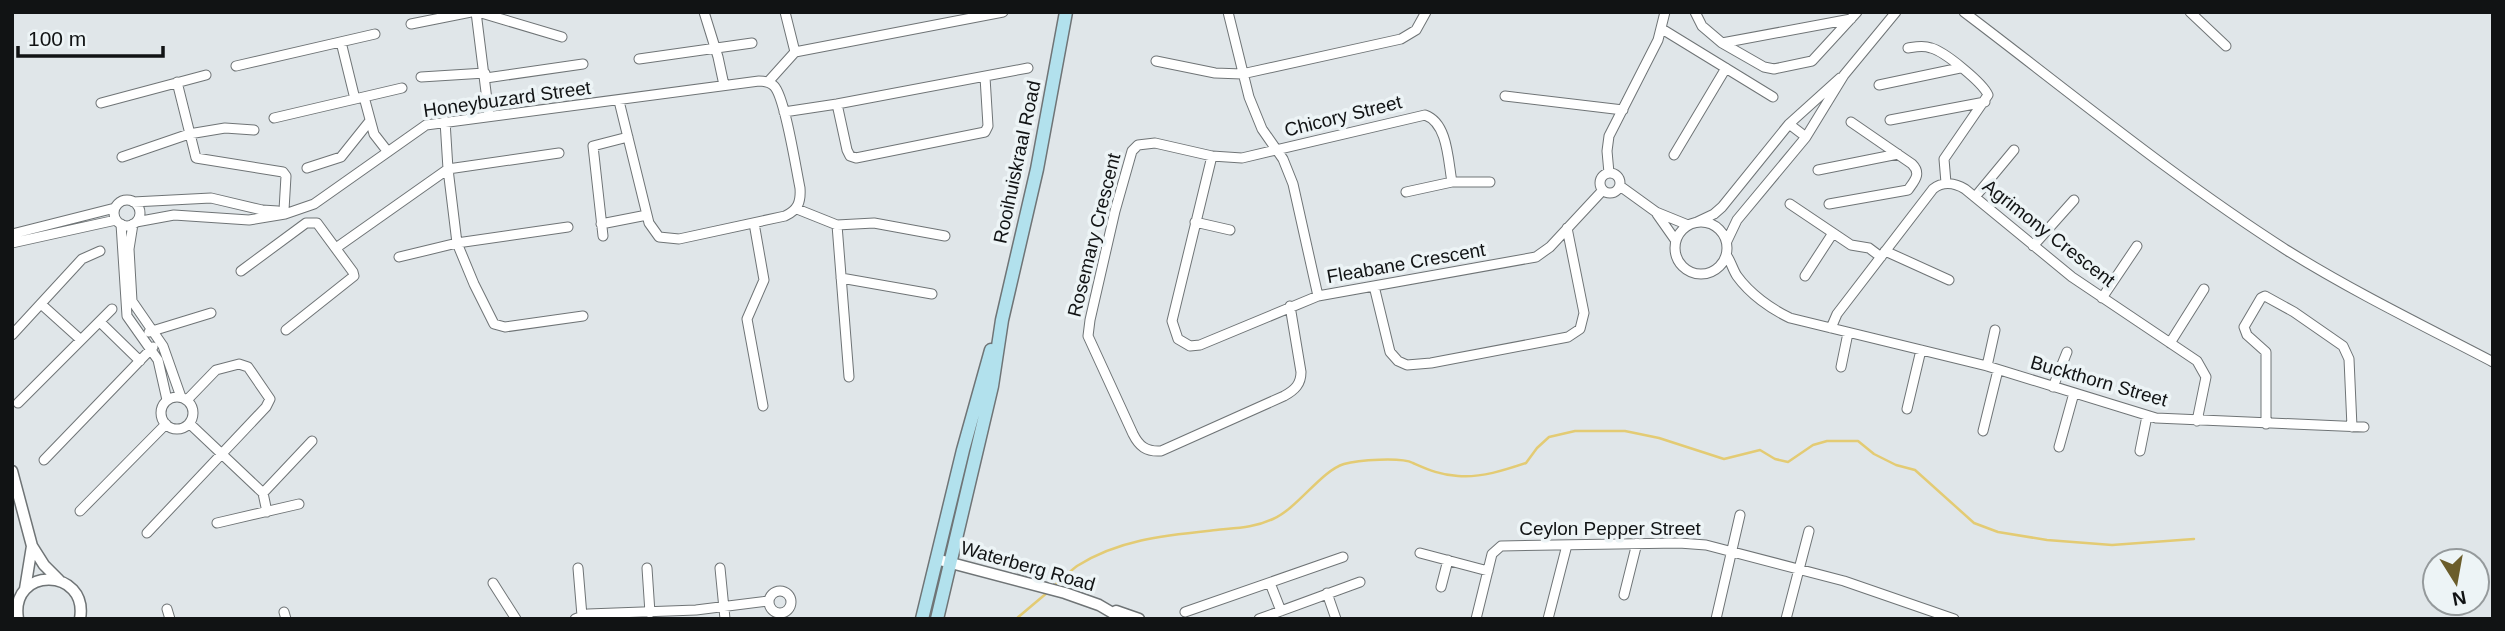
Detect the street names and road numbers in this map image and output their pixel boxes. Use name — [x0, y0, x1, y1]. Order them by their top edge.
street label: Honeybuzard Street — [422, 77, 593, 121]
street label: Rooihuiskraal Road — [989, 79, 1045, 245]
street label: Chicory Street — [1282, 91, 1405, 141]
street label: Rosemary Crescent — [1064, 150, 1125, 319]
street label: Agrimony Crescent — [1979, 175, 2120, 291]
street label: Fleabane Crescent — [1325, 239, 1488, 287]
street label: Buckthorn Street — [2028, 351, 2171, 411]
street label: Ceylon Pepper Street — [1519, 518, 1702, 539]
street label: Waterberg Road — [958, 537, 1098, 595]

